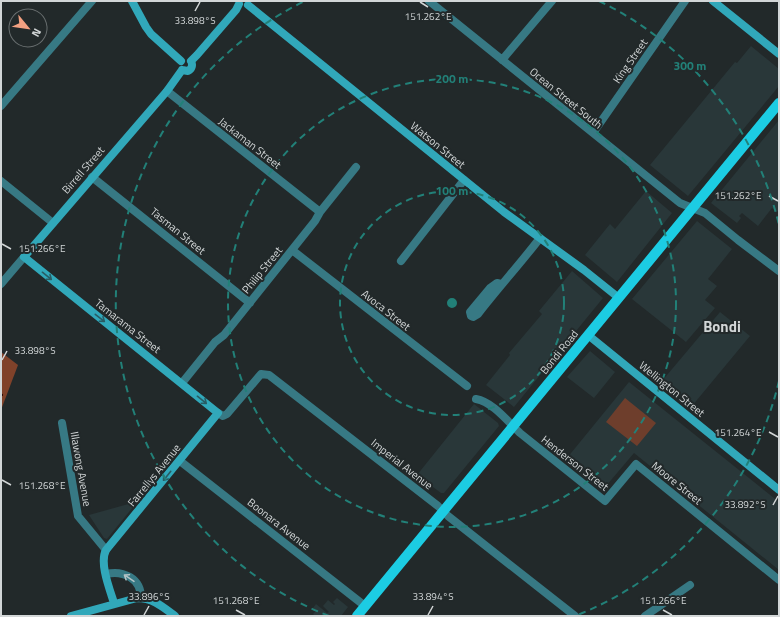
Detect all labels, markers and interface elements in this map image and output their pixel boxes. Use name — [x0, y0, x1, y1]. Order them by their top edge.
north arrow — [8, 8, 48, 48]
text: 151.262°E — [405, 9, 452, 24]
text: 33.898°S — [174, 13, 216, 28]
text: N — [28, 26, 46, 40]
street label: King Street — [609, 35, 651, 86]
text: 300 m — [674, 56, 706, 75]
street label: Ocean Street South — [526, 64, 606, 132]
text: 200 m — [436, 69, 468, 88]
street label: Jackaman Street — [215, 113, 285, 173]
street label: Watson Street — [407, 118, 469, 172]
street label: Birrell Street — [58, 143, 108, 197]
text: 100 m — [436, 181, 468, 200]
text: 151.262°E — [715, 188, 762, 203]
street label: Tasman Street — [147, 204, 209, 258]
text: 151.266°E — [19, 241, 66, 256]
street label: Philip Street — [238, 243, 286, 297]
one-way arrow — [41, 271, 52, 280]
street label: Avoca Street — [358, 286, 414, 334]
street label: Tamarama Street — [92, 295, 164, 357]
centre of rings — [445, 296, 459, 310]
one-way arrow — [95, 314, 106, 323]
district label: Bondi — [703, 315, 741, 338]
street label: Bondi Road — [536, 326, 582, 378]
text: 33.898°S — [14, 343, 56, 358]
street label: Wellington Street — [636, 357, 708, 421]
one-way arrow — [196, 395, 207, 404]
text: 151.264°E — [715, 425, 762, 440]
street label: Illawong Avenue — [67, 430, 96, 508]
street label: Henderson Street — [538, 432, 612, 495]
street label: Imperial Avenue — [368, 435, 437, 493]
street label: Farrellys Avenue — [124, 440, 184, 510]
street label: Moore Street — [648, 458, 706, 508]
one-way arrow — [163, 470, 171, 481]
text: 151.268°E — [19, 478, 66, 493]
street label: Boonara Avenue — [244, 494, 314, 554]
text: 33.892°S — [724, 497, 766, 512]
one-way arrow — [124, 573, 135, 582]
text: 33.896°S — [128, 589, 170, 604]
text: 33.894°S — [412, 589, 454, 604]
text: 151.268°E — [213, 593, 260, 608]
text: 151.266°E — [640, 593, 687, 608]

